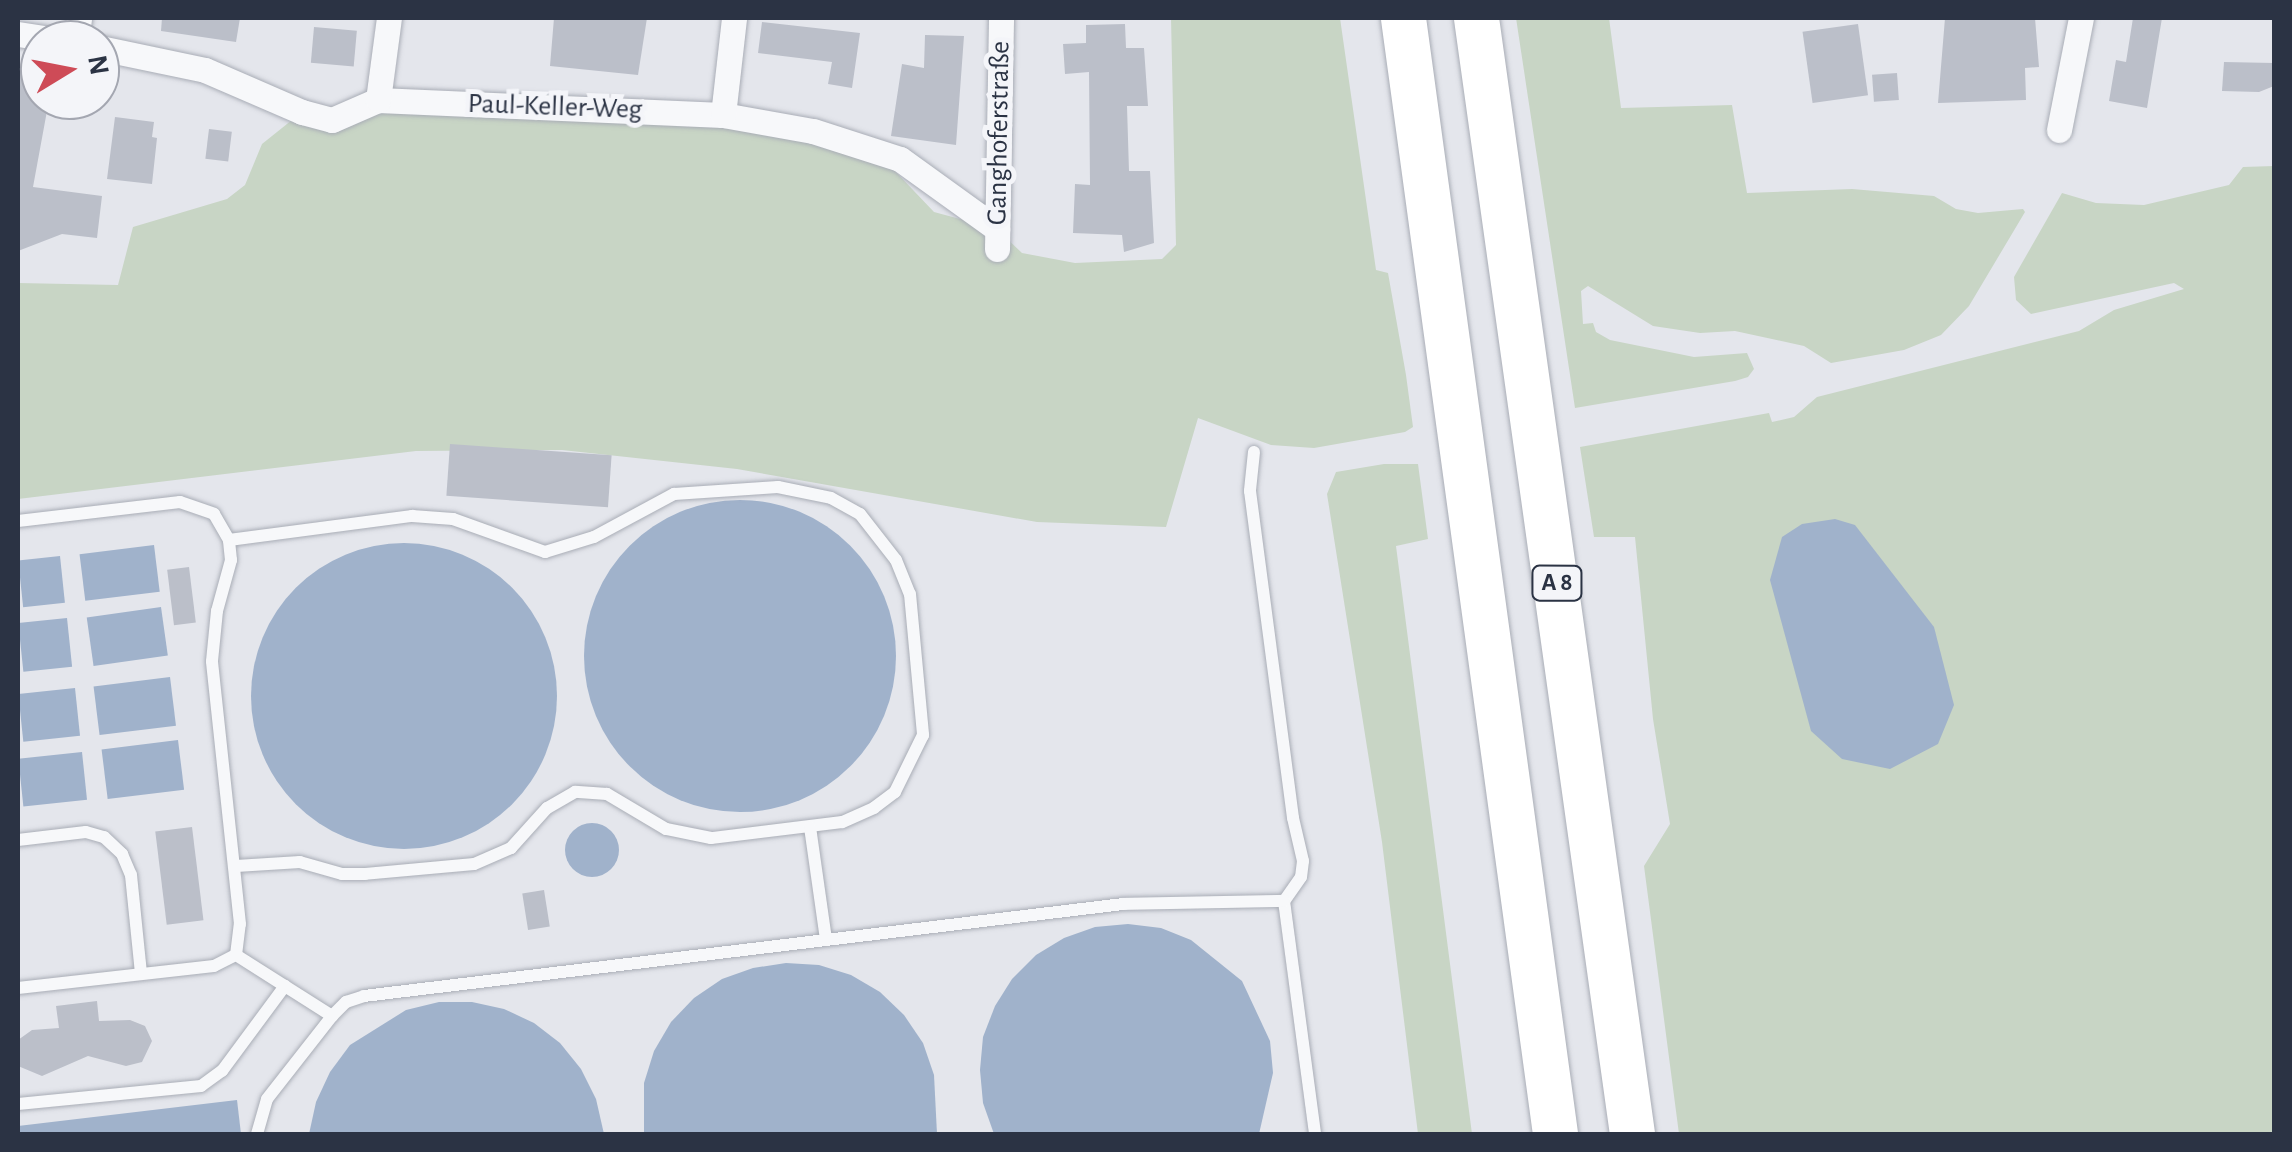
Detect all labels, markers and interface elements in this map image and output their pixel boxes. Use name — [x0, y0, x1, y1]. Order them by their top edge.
north arrow — [20, 20, 120, 120]
street label: Ganghoferstraße — [981, 41, 1017, 225]
text: N — [82, 53, 113, 77]
street label: Paul-Keller-Weg — [467, 87, 643, 127]
road number: A 8 — [1530, 563, 1584, 603]

